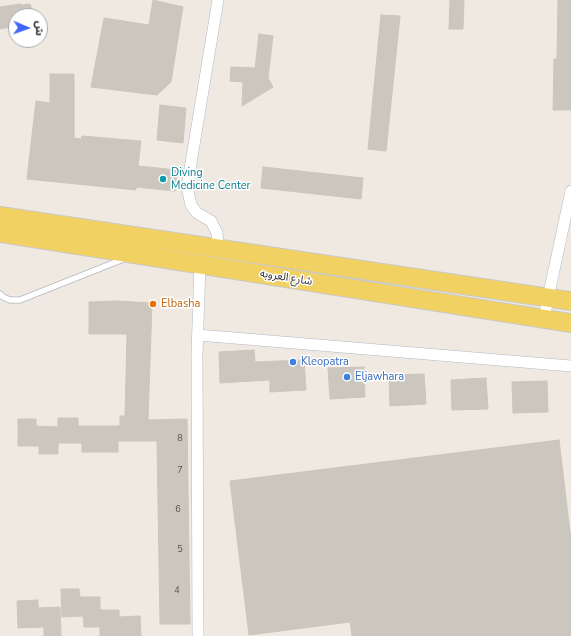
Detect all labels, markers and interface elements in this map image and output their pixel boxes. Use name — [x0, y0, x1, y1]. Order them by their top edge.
north arrow — [8, 8, 48, 48]
text: ش — [32, 21, 47, 36]
place label: Diving Medicine Center — [171, 166, 250, 192]
marker: Diving Medicine Center — [158, 174, 168, 184]
street label: شارع العروبه — [259, 267, 313, 289]
place label: Elbasha — [161, 297, 200, 311]
marker: Elbasha — [148, 299, 158, 309]
place label: Kleopatra — [301, 355, 349, 369]
marker: Kleopatra — [288, 357, 298, 367]
place label: Eljawhara — [355, 370, 404, 384]
marker: Eljawhara — [342, 372, 352, 382]
house number: 8 — [177, 434, 183, 444]
house number: 7 — [177, 466, 183, 476]
house number: 6 — [175, 505, 181, 515]
house number: 5 — [177, 545, 183, 555]
house number: 4 — [174, 586, 180, 596]

